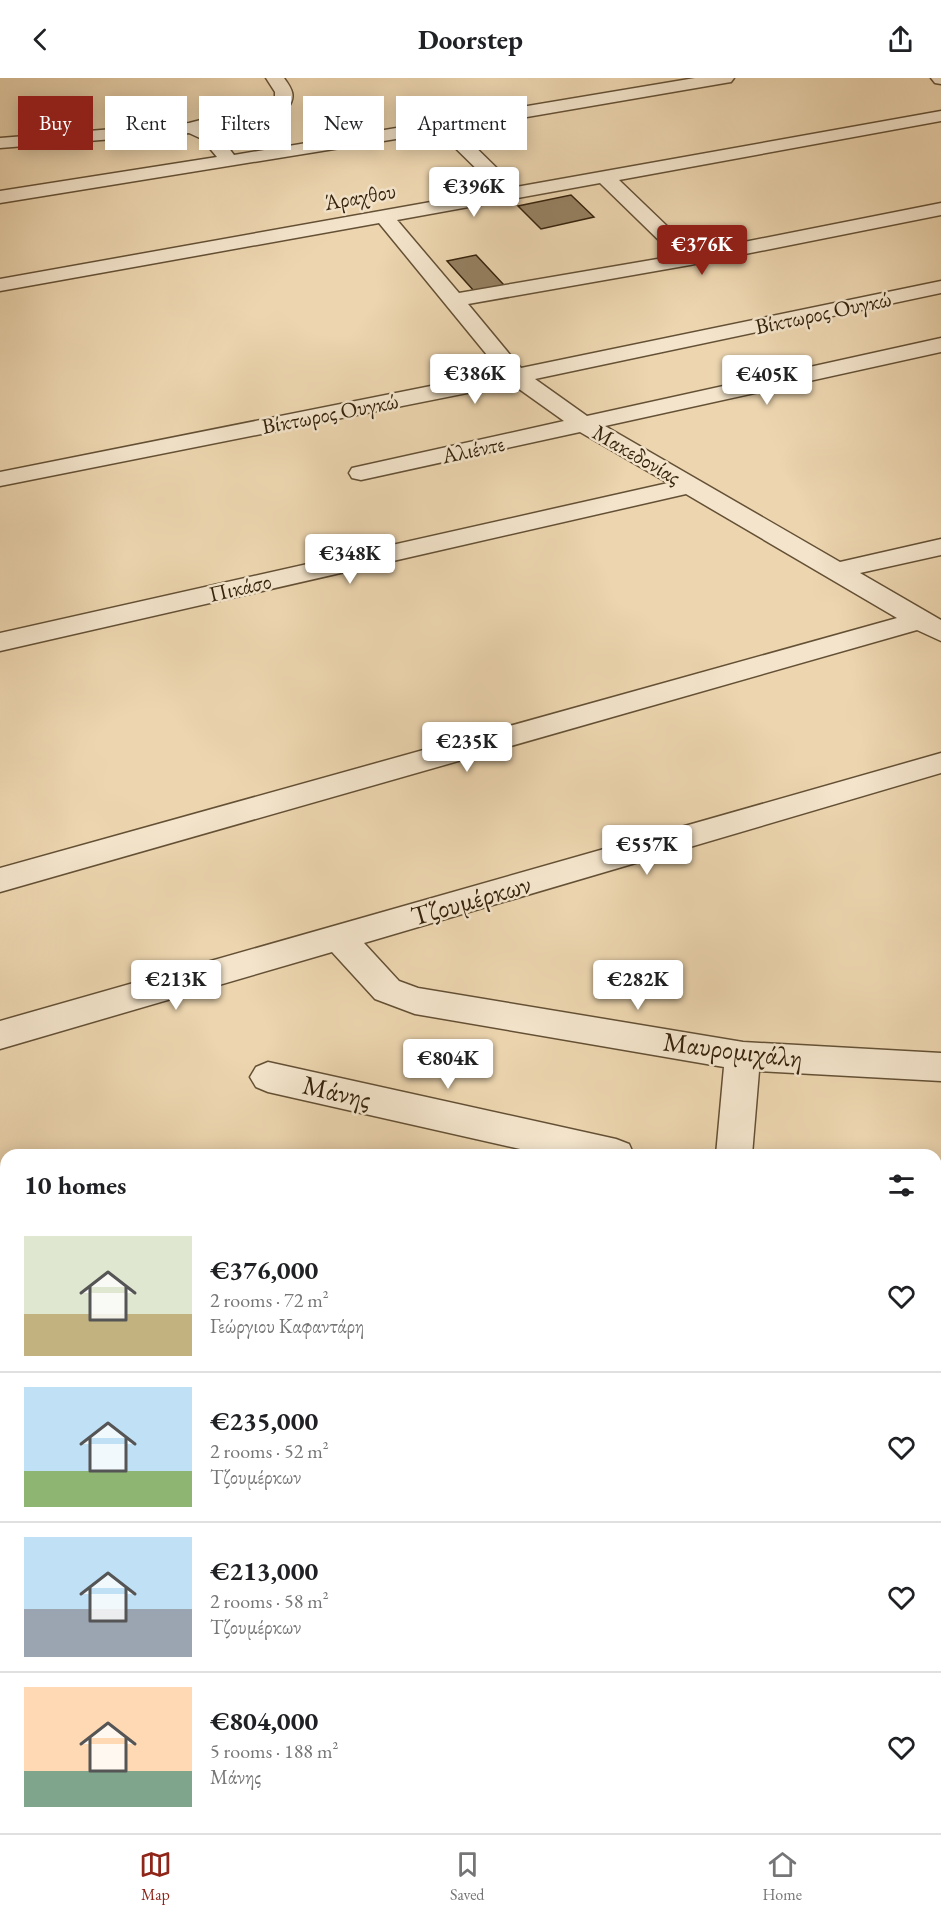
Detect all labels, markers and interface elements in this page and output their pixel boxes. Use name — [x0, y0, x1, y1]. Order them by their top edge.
text: Doorstep — [418, 22, 523, 57]
icon: back — [24, 23, 57, 56]
icon: share — [884, 23, 917, 56]
chip: Buy — [18, 96, 93, 150]
chip: Rent — [105, 96, 187, 150]
chip: Filters — [199, 96, 291, 150]
chip: New — [303, 96, 384, 150]
chip: Apartment — [396, 96, 527, 150]
pin: €396K — [432, 167, 516, 218]
text: €396K — [443, 173, 505, 199]
street label: Άραχθου — [321, 176, 398, 217]
pin: €376K — [660, 225, 744, 276]
text: €376K — [671, 231, 733, 257]
street label: Βίκτωρος Ουγκώ — [752, 284, 894, 341]
pin: €386K — [433, 354, 517, 405]
pin: €405K — [725, 355, 809, 406]
text: €386K — [444, 360, 506, 386]
text: €405K — [736, 361, 798, 387]
street label: Βίκτωρος Ουγκώ — [259, 386, 401, 441]
street label: Μακεδονίας — [587, 418, 686, 491]
street label: Αλιέντε — [438, 429, 507, 470]
pin: €348K — [308, 534, 392, 585]
text: €348K — [319, 540, 381, 566]
street label: Πικάσο — [206, 566, 274, 609]
pin: €235K — [425, 722, 509, 773]
text: €235K — [436, 728, 498, 754]
pin: €557K — [605, 825, 689, 876]
text: €557K — [616, 831, 678, 857]
street label: Τζουμέρκων — [407, 866, 535, 933]
pin: €213K — [134, 960, 218, 1011]
pin: €282K — [596, 960, 680, 1011]
text: €213K — [145, 966, 207, 992]
text: €282K — [607, 966, 669, 992]
street label: Μαυρομιχάλη — [661, 1024, 805, 1075]
pin: €804K — [406, 1039, 490, 1090]
text: €804K — [417, 1045, 479, 1071]
street label: Μάνης — [299, 1067, 375, 1116]
text: 10 homes — [24, 1168, 126, 1202]
icon: filters — [885, 1169, 918, 1202]
text: €376,000 — [210, 1253, 318, 1287]
icon: home — [72, 1260, 144, 1332]
icon: heart — [885, 1280, 918, 1313]
text: 2 rooms · 72 m² — [210, 1287, 329, 1313]
text: Γεώργιου Καφαντάρη — [210, 1313, 364, 1339]
text: €235,000 — [210, 1404, 318, 1438]
icon: home — [72, 1411, 144, 1483]
icon: heart — [885, 1431, 918, 1464]
text: 2 rooms · 52 m² — [210, 1438, 329, 1464]
text: Τζουμέρκων — [210, 1464, 301, 1490]
text: €213,000 — [210, 1554, 318, 1588]
icon: home — [72, 1561, 144, 1633]
icon: heart — [885, 1581, 918, 1614]
text: 2 rooms · 58 m² — [210, 1588, 329, 1614]
text: Τζουμέρκων — [210, 1614, 301, 1640]
text: €804,000 — [210, 1704, 318, 1738]
icon: home — [72, 1711, 144, 1783]
icon: heart — [885, 1731, 918, 1764]
text: 5 rooms · 188 m² — [210, 1738, 338, 1764]
text: Μάνης — [210, 1764, 261, 1790]
tab: Map — [139, 1848, 172, 1905]
tab: Saved — [450, 1848, 484, 1905]
tab: Home — [762, 1848, 802, 1905]

